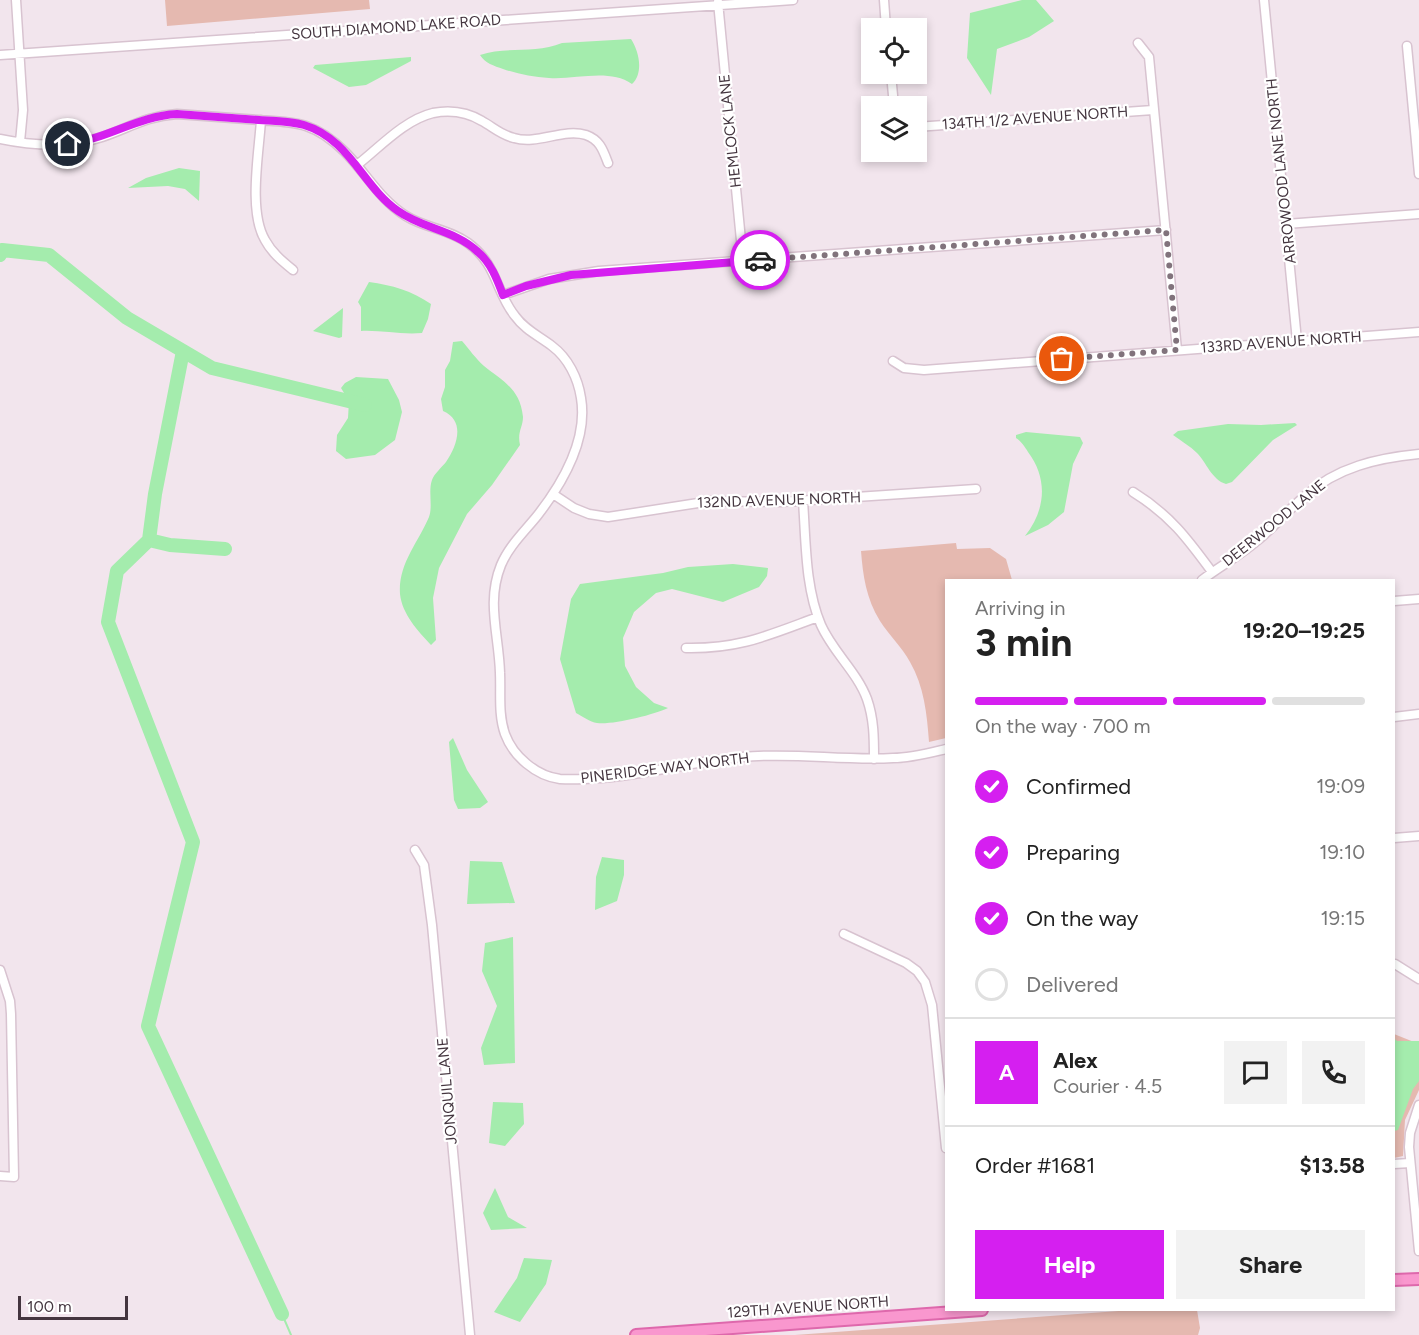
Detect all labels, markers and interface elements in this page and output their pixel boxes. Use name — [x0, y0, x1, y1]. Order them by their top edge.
street label: SOUTH DIAMOND LAKE ROAD — [290, 11, 502, 43]
map controls — [861, 18, 927, 162]
button: locate — [861, 18, 927, 84]
street label: HEMLOCK LANE — [715, 73, 745, 189]
street label: ARROWOOD LANE NORTH — [1262, 77, 1300, 265]
button: layers — [861, 96, 927, 162]
street label: 134TH 1/2 AVENUE NORTH — [941, 103, 1129, 133]
pin — [42, 118, 93, 169]
icon: home — [51, 127, 84, 160]
courier — [730, 230, 790, 290]
icon: car — [744, 244, 777, 277]
street label: 133RD AVENUE NORTH — [1200, 327, 1362, 357]
pin — [1036, 333, 1087, 384]
icon: bag — [1045, 342, 1078, 375]
street label: DEERWOOD LANE — [1219, 476, 1329, 570]
street label: 132ND AVENUE NORTH — [697, 488, 861, 512]
text: Arriving in — [975, 596, 1065, 620]
text: 19:20–19:25 — [1243, 617, 1365, 644]
text: 3 min — [975, 619, 1072, 666]
text: On the way · 700 m — [975, 714, 1151, 738]
street label: PINERIDGE WAY NORTH — [580, 749, 750, 787]
icon: check — [975, 770, 1008, 803]
text: Confirmed — [1026, 773, 1131, 800]
text: 19:09 — [1316, 774, 1365, 798]
icon: check — [975, 836, 1008, 869]
text: Preparing — [1026, 839, 1120, 866]
text: 19:10 — [1319, 840, 1365, 864]
icon: check — [975, 902, 1008, 935]
text: On the way — [1026, 905, 1138, 932]
text: 19:15 — [1321, 906, 1365, 930]
text: Delivered — [1026, 971, 1119, 998]
street label: JONQUIL LANE — [433, 1037, 461, 1145]
button: chat — [1224, 1041, 1287, 1104]
button: phone — [1302, 1041, 1365, 1104]
text: Alex — [1053, 1047, 1098, 1074]
text: A — [999, 1059, 1014, 1086]
text: Courier · 4.5 — [1053, 1074, 1162, 1098]
text: Order #1681 — [975, 1152, 1095, 1179]
text: $13.58 — [1300, 1152, 1365, 1179]
button: Help — [975, 1230, 1164, 1299]
button: Share — [1176, 1230, 1365, 1299]
street label: 129TH AVENUE NORTH — [727, 1292, 889, 1322]
scale bar — [18, 1293, 128, 1320]
text: 100 m — [27, 1297, 72, 1316]

